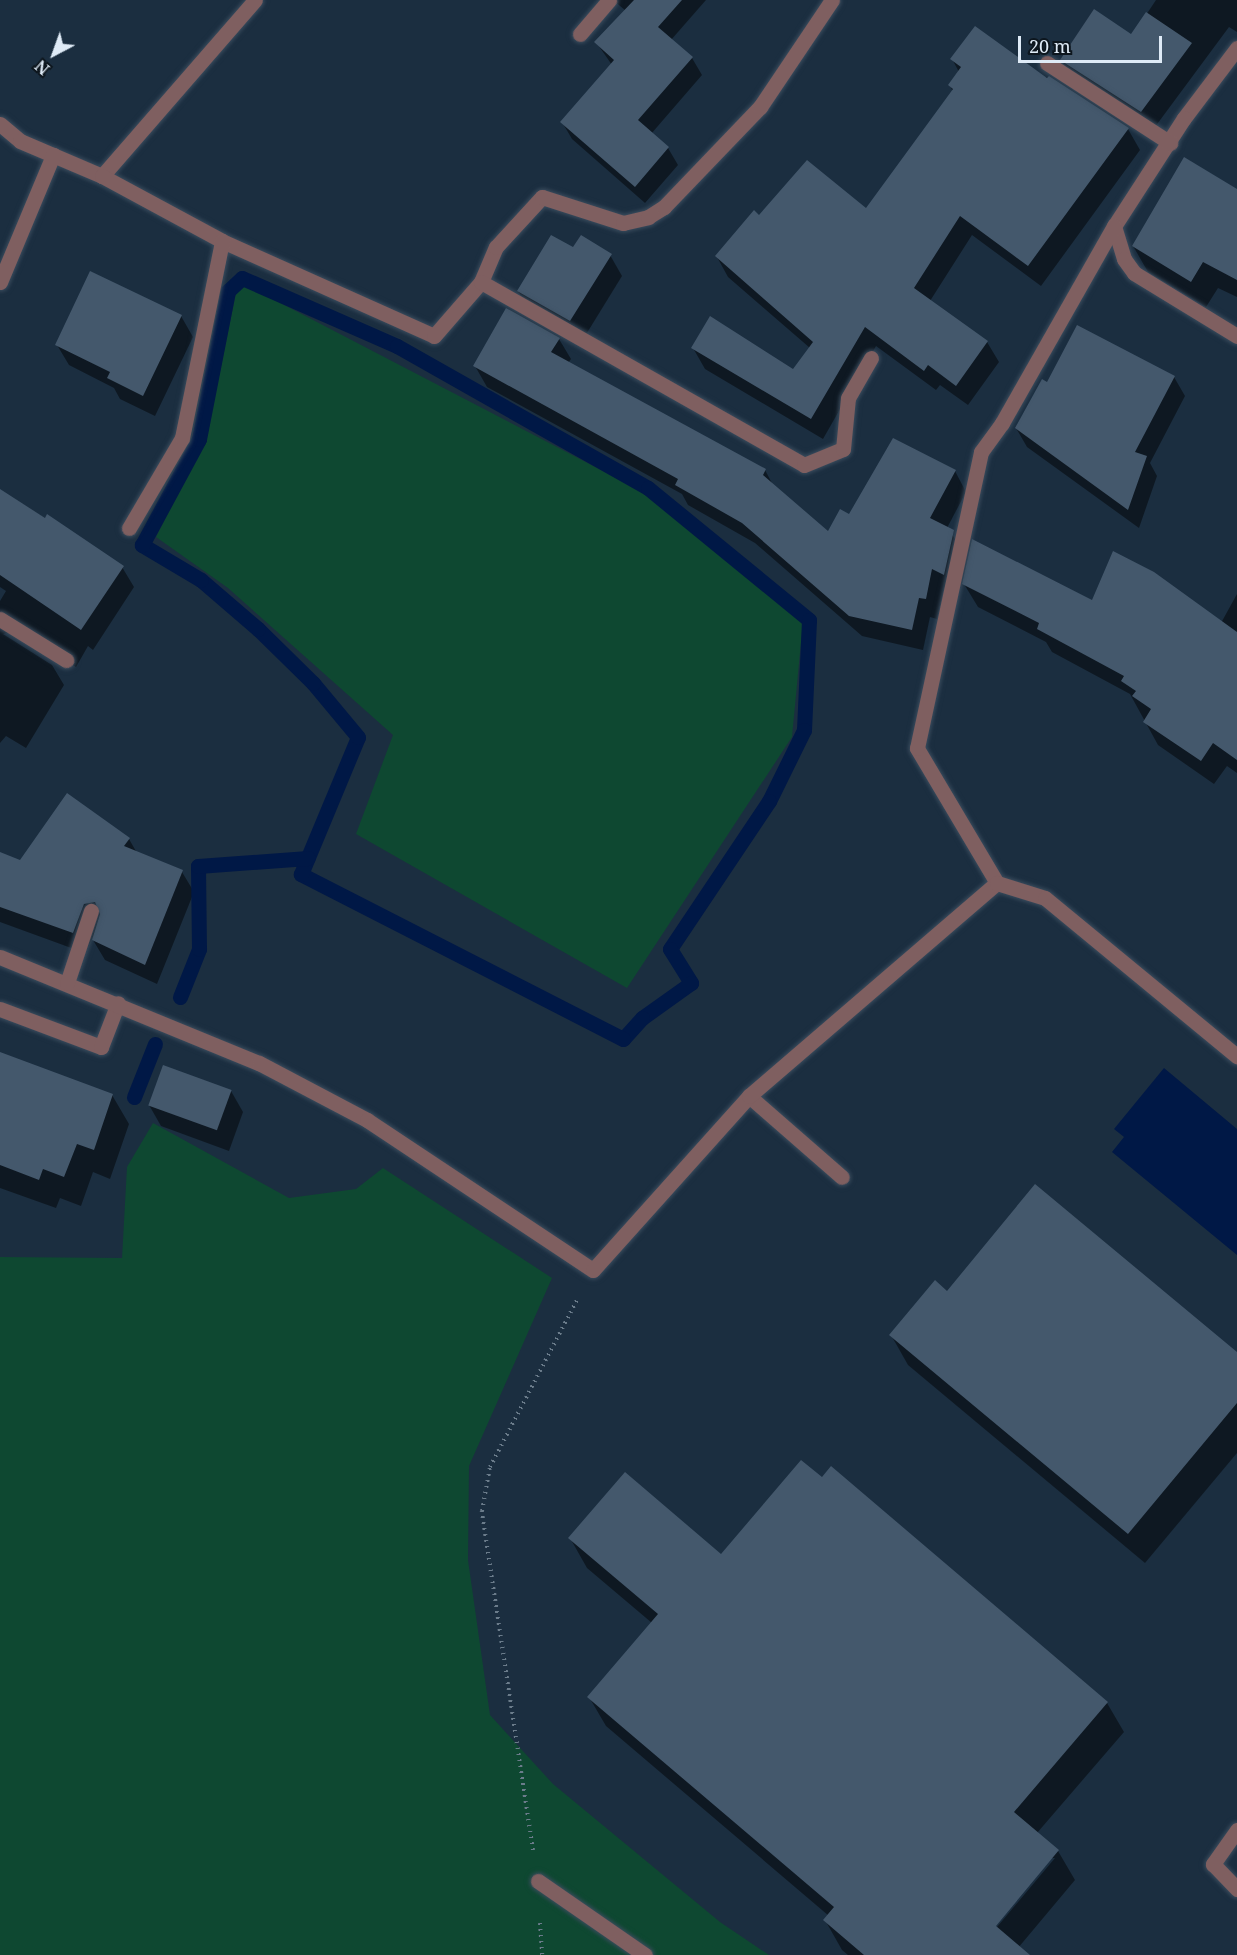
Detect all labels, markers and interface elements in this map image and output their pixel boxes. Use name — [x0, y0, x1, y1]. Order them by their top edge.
north arrow — [24, 24, 84, 84]
scale bar — [1021, 24, 1165, 62]
text: 20 m — [1029, 34, 1071, 58]
text: N — [30, 55, 54, 80]

